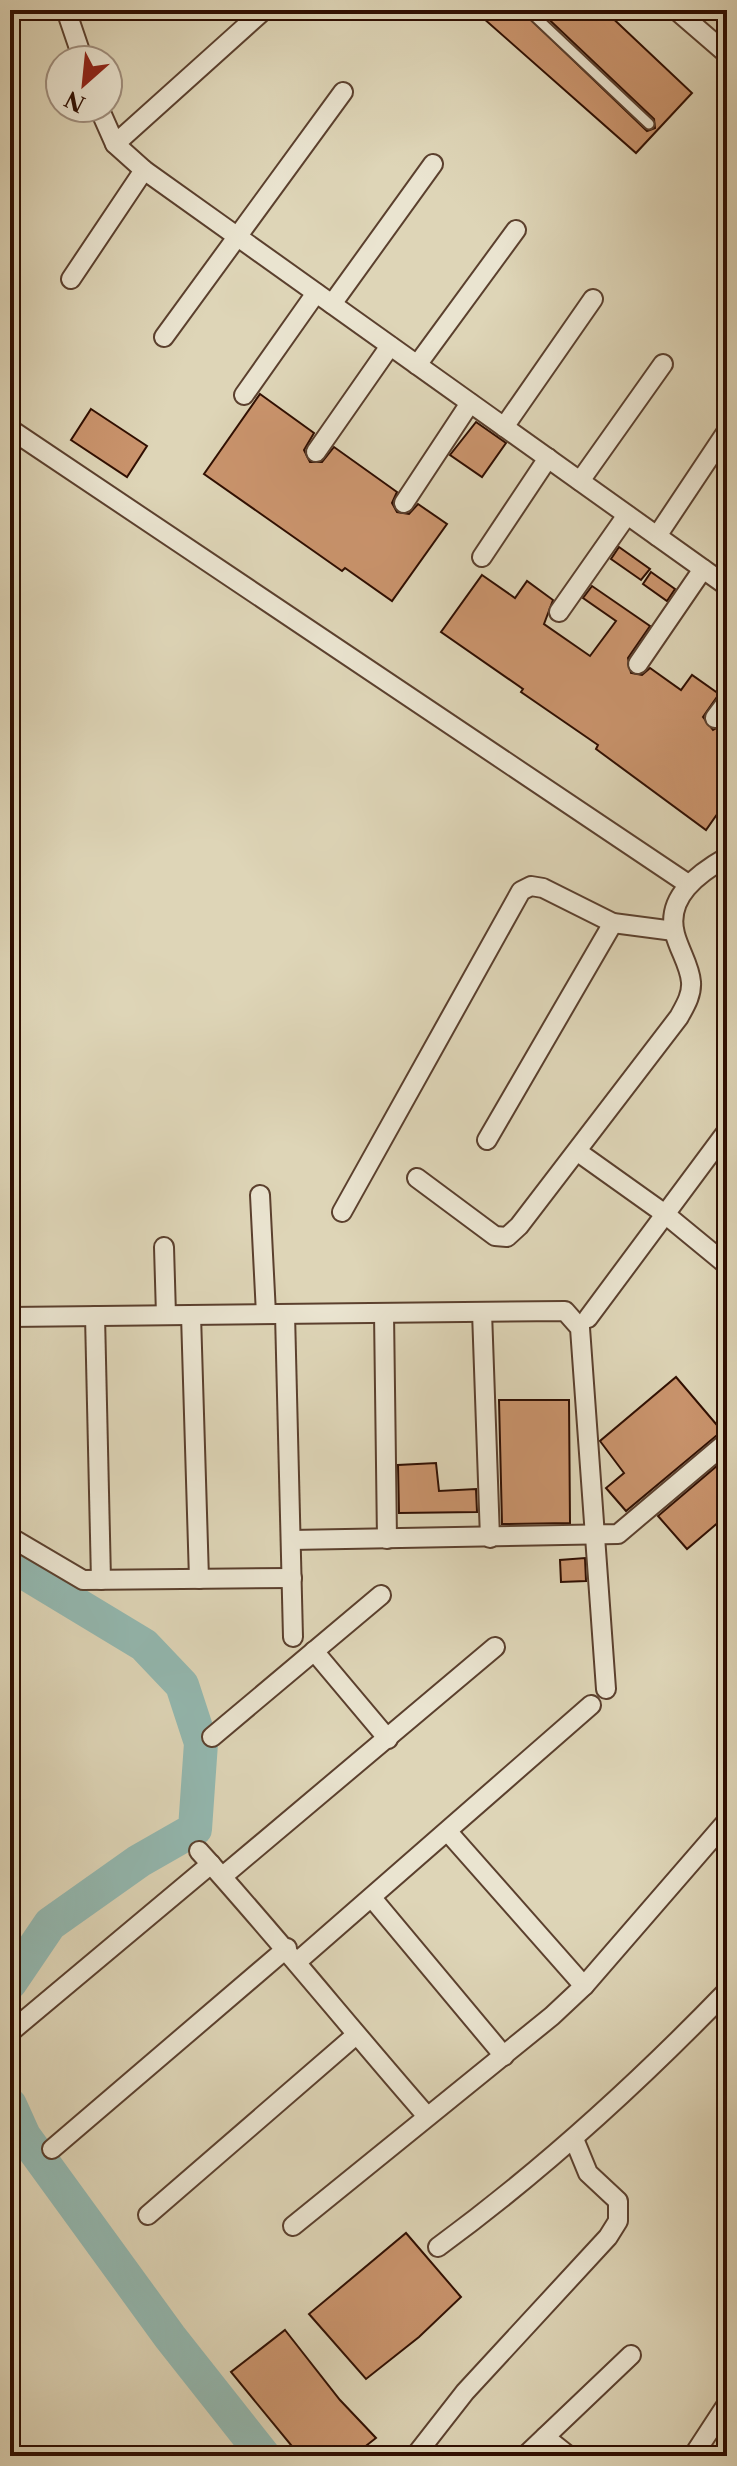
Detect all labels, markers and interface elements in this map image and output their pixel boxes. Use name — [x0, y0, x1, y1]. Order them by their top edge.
north arrow — [44, 44, 124, 124]
text: N — [60, 85, 90, 118]

